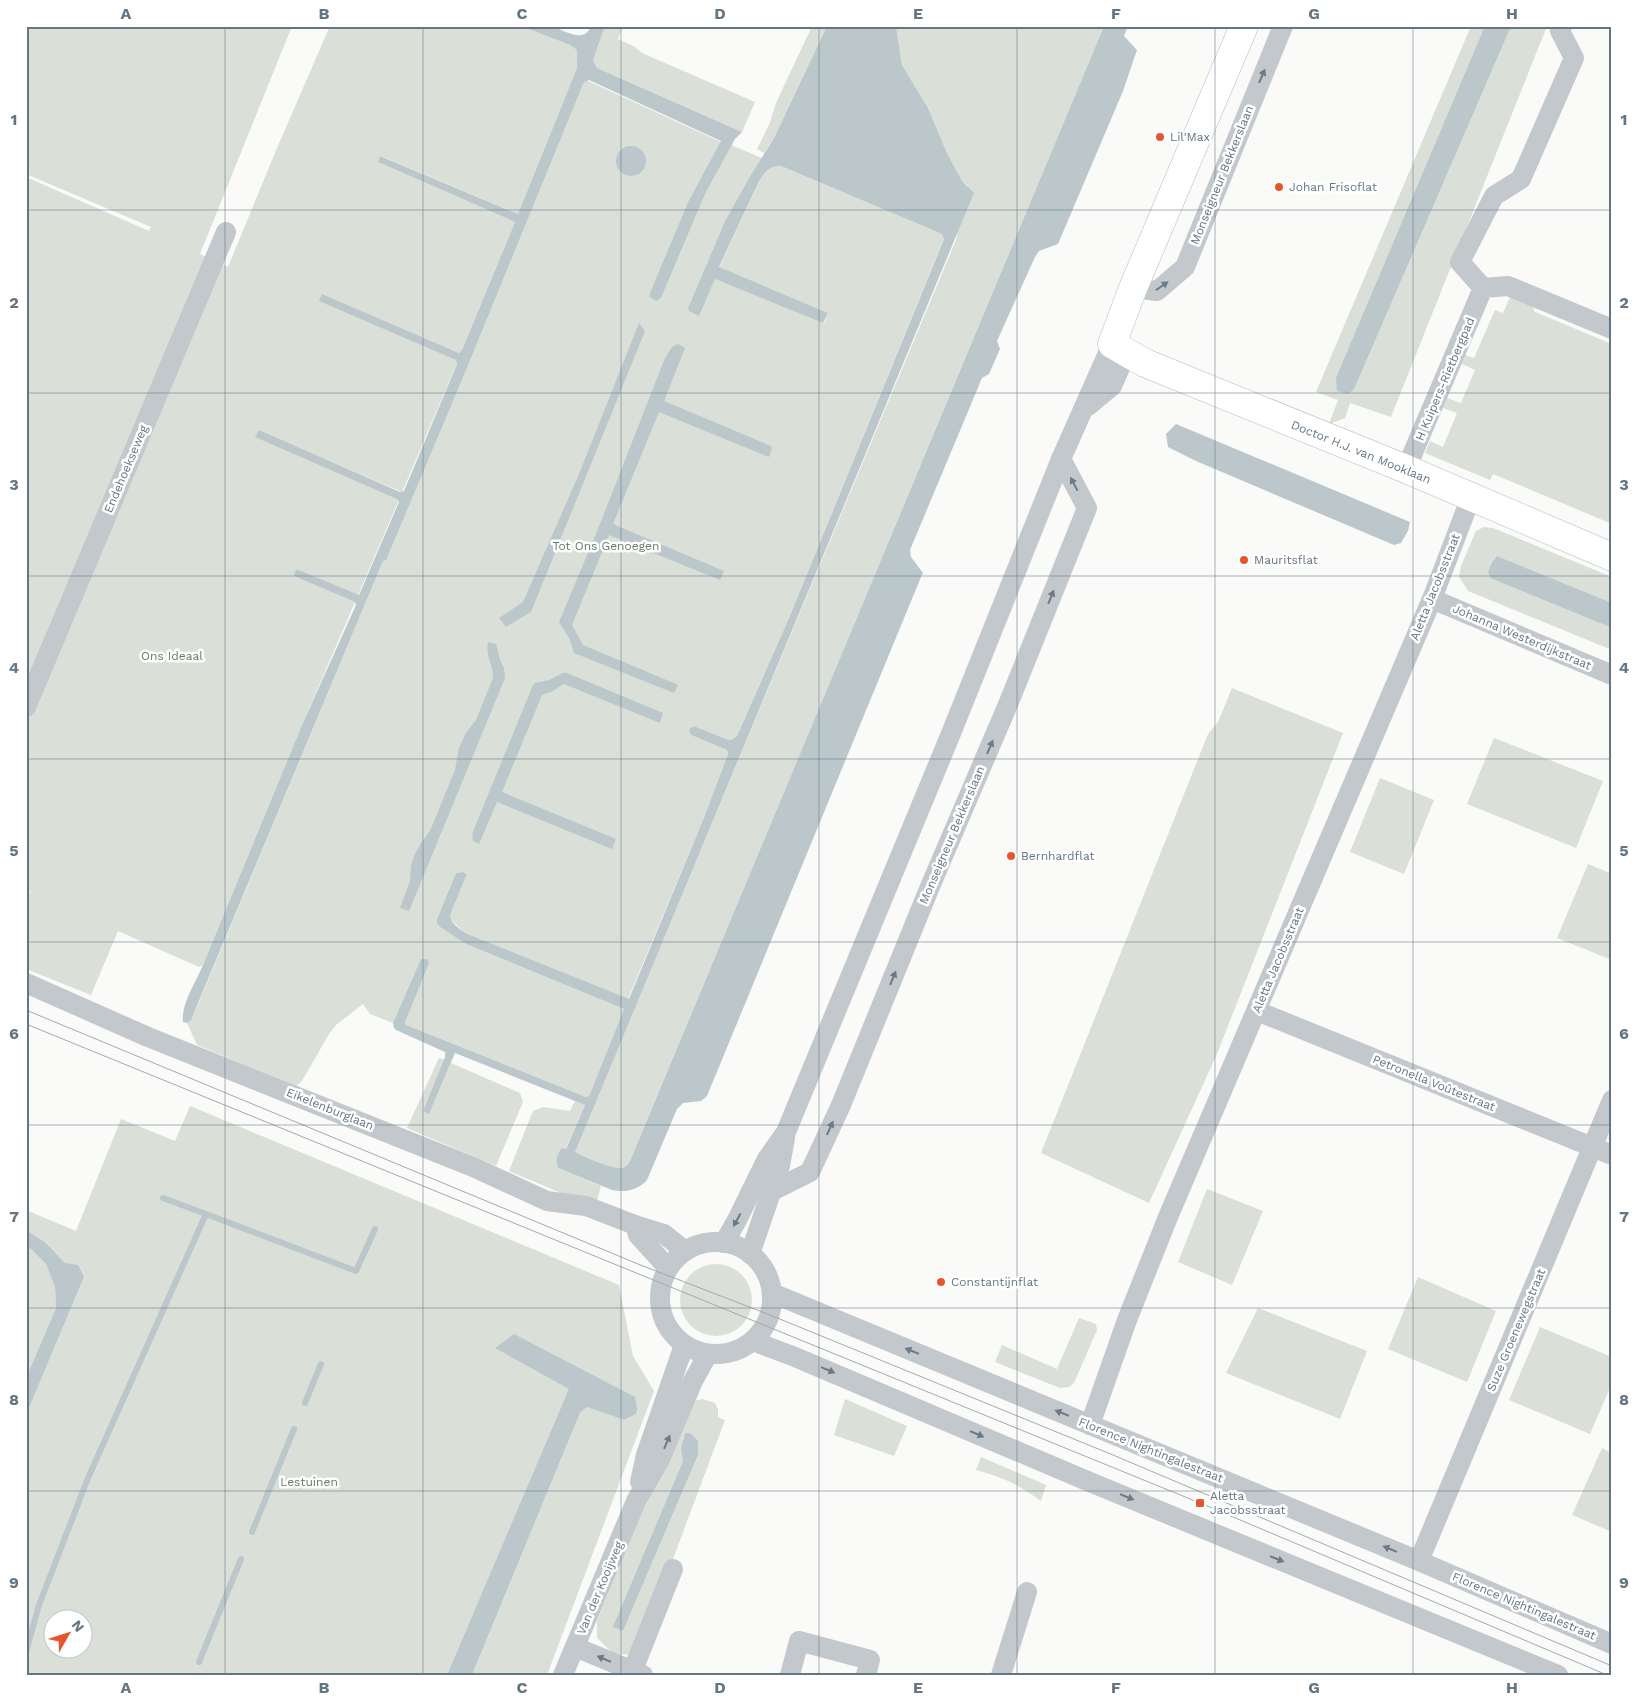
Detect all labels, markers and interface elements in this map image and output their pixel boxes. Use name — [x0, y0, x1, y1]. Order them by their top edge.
text: A — [121, 4, 132, 23]
text: B — [319, 4, 330, 23]
text: C — [517, 4, 528, 23]
text: D — [714, 4, 726, 23]
text: E — [913, 4, 923, 23]
text: F — [1111, 4, 1121, 23]
text: G — [1308, 4, 1320, 23]
text: H — [1506, 4, 1518, 23]
one-way arrow — [1258, 68, 1266, 83]
street label: Monseigneur Bekkerslaan — [1188, 103, 1256, 247]
text: 1 — [11, 110, 17, 129]
text: 1 — [1621, 110, 1627, 129]
place label: Lil'Max — [1170, 130, 1210, 144]
marker: Lil'Max — [1154, 131, 1166, 143]
place label: Johan Frisoflat — [1289, 180, 1377, 194]
marker: Johan Frisoflat — [1273, 181, 1285, 193]
one-way arrow — [1155, 281, 1169, 291]
text: 2 — [9, 293, 19, 312]
text: 2 — [1619, 293, 1629, 312]
street label: H Kuipers-Rietbergpad — [1413, 315, 1477, 443]
street label: Doctor H.J. van Mooklaan — [1289, 418, 1433, 486]
street label: Endehoekseweg — [101, 422, 151, 515]
text: 3 — [9, 475, 19, 494]
text: 3 — [1619, 475, 1629, 494]
one-way arrow — [1070, 477, 1078, 491]
street label: Aletta Jacobsstraat — [1407, 532, 1463, 642]
park label: Tot Ons Genoegen — [553, 539, 659, 553]
place label: Mauritsflat — [1254, 553, 1318, 567]
marker: Mauritsflat — [1238, 554, 1250, 566]
one-way arrow — [1048, 590, 1056, 604]
street label: Johanna Westerdijkstraat — [1451, 601, 1593, 673]
park label: Ons Ideaal — [141, 649, 203, 663]
text: 4 — [9, 658, 19, 677]
text: 4 — [1619, 658, 1629, 677]
one-way arrow — [986, 740, 994, 754]
street label: Monseigneur Bekkerslaan — [916, 764, 988, 906]
text: 5 — [9, 841, 19, 860]
text: 5 — [1619, 841, 1629, 860]
place label: Bernhardflat — [1021, 849, 1095, 863]
marker: Bernhardflat — [1005, 850, 1017, 862]
street label: Aletta Jacobsstraat — [1249, 905, 1307, 1015]
one-way arrow — [889, 970, 897, 985]
text: 6 — [9, 1024, 19, 1043]
text: 6 — [1619, 1024, 1629, 1043]
street label: Petronella Voûtestraat — [1371, 1052, 1497, 1114]
street label: Eikelenburglaan — [284, 1085, 376, 1133]
one-way arrow — [827, 1121, 835, 1135]
text: 7 — [9, 1207, 19, 1226]
text: 7 — [1619, 1207, 1629, 1226]
one-way arrow — [733, 1213, 741, 1227]
street label: Suze Groenewegstraat — [1484, 1267, 1548, 1393]
place label: Constantijnflat — [951, 1275, 1038, 1289]
marker: Constantijnflat — [935, 1276, 947, 1288]
one-way arrow — [905, 1347, 919, 1355]
one-way arrow — [820, 1367, 835, 1375]
text: 8 — [9, 1390, 19, 1409]
text: 8 — [1619, 1390, 1629, 1409]
one-way arrow — [1054, 1409, 1069, 1417]
street label: Florence Nightingalestraat — [1077, 1415, 1225, 1485]
one-way arrow — [970, 1430, 985, 1438]
one-way arrow — [663, 1434, 671, 1449]
park label: Lestuinen — [280, 1475, 338, 1489]
place label: Aletta Jacobsstraat — [1210, 1489, 1286, 1517]
one-way arrow — [1120, 1493, 1135, 1501]
marker: Aletta Jacobsstraat — [1194, 1497, 1206, 1509]
street label: Van der Kooijweg — [574, 1539, 626, 1637]
one-way arrow — [1383, 1544, 1397, 1552]
one-way arrow — [1270, 1555, 1284, 1563]
street label: Florence Nightingalestraat — [1450, 1569, 1598, 1643]
text: 9 — [9, 1573, 19, 1592]
text: 9 — [1619, 1573, 1629, 1592]
north arrow — [42, 1608, 92, 1658]
text: N — [69, 1617, 88, 1635]
one-way arrow — [597, 1655, 611, 1663]
text: A — [121, 1678, 132, 1697]
text: B — [319, 1678, 330, 1697]
text: C — [517, 1678, 528, 1697]
text: D — [714, 1678, 726, 1697]
text: E — [913, 1678, 923, 1697]
text: F — [1111, 1678, 1121, 1697]
text: G — [1308, 1678, 1320, 1697]
text: H — [1506, 1678, 1518, 1697]

